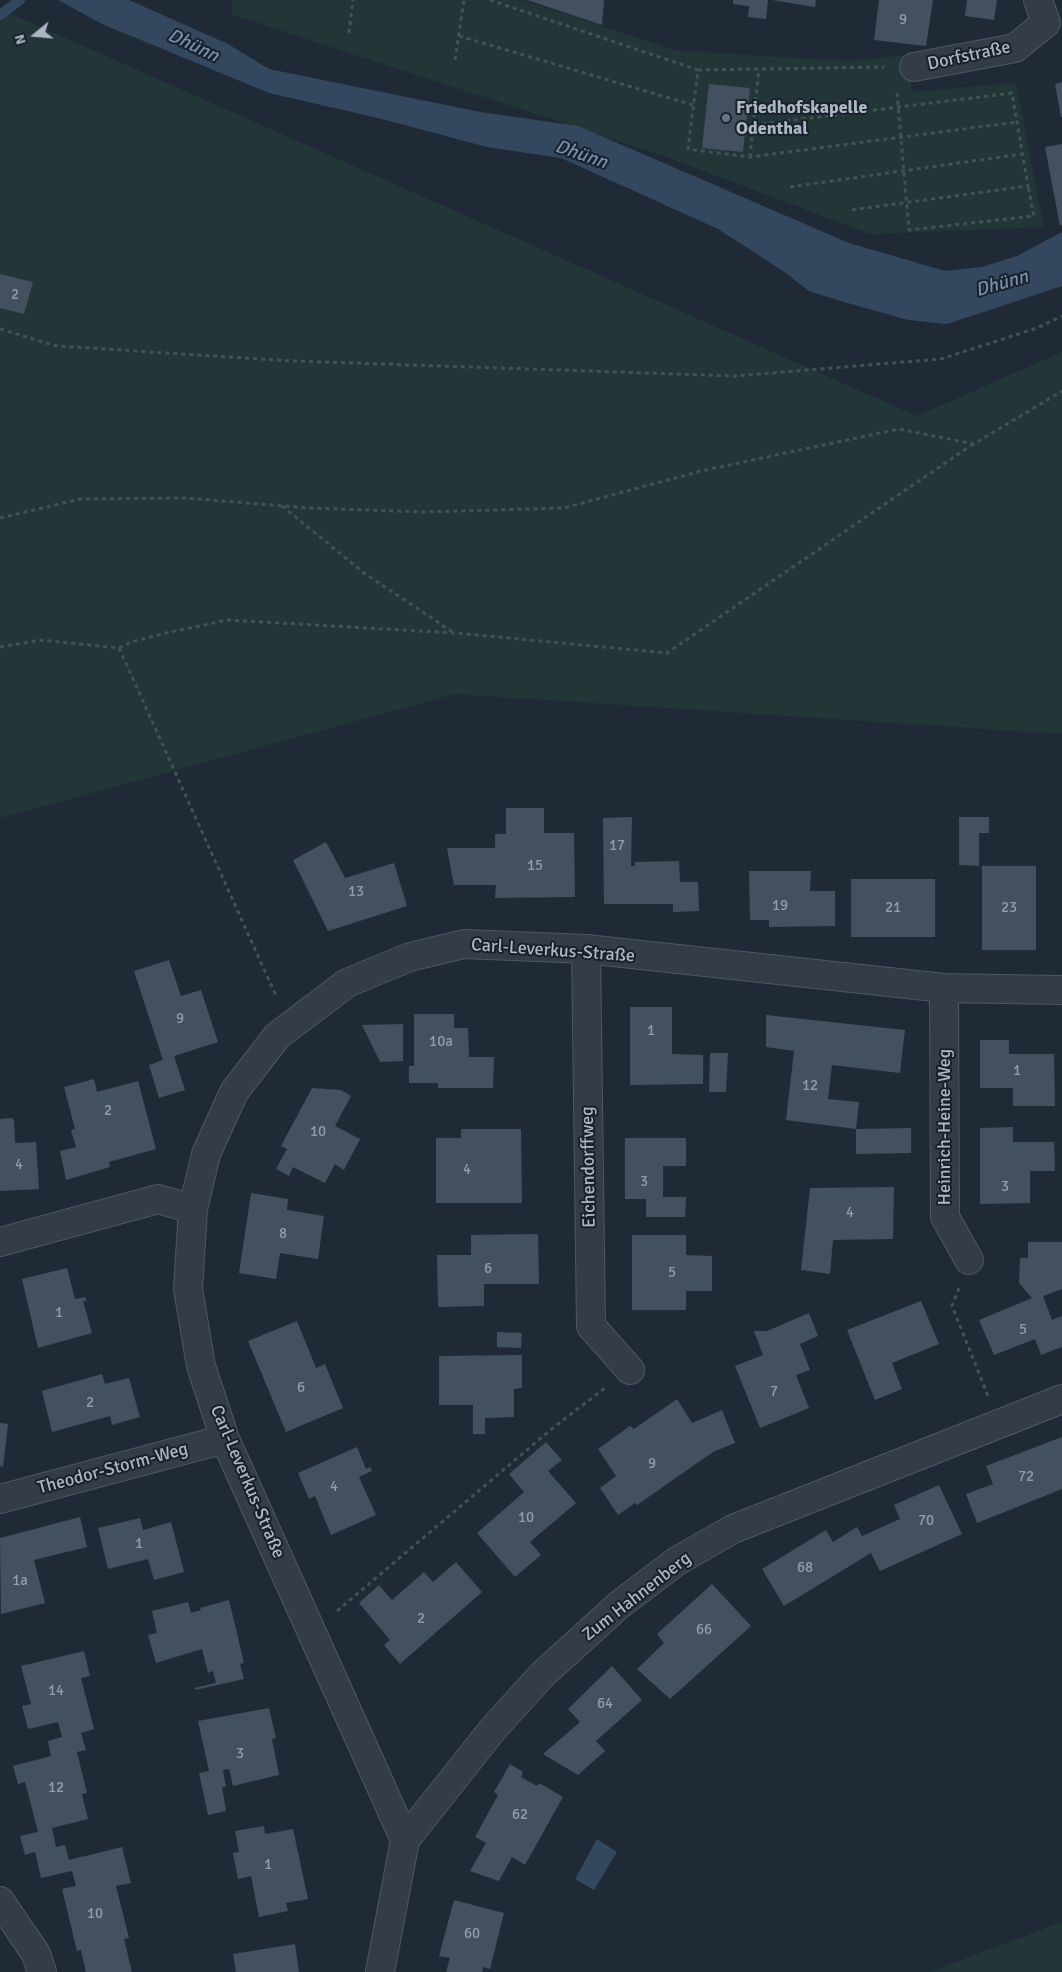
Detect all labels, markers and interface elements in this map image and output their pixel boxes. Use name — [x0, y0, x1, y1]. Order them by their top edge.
north arrow — [10, 10, 60, 60]
house number: 9 — [899, 11, 907, 29]
water label: Dhünn — [164, 24, 222, 68]
text: N — [11, 32, 30, 47]
street label: Dorfstraße — [926, 37, 1012, 75]
place label: Friedhofskapelle Odenthal — [736, 97, 867, 140]
marker: Friedhofskapelle Odenthal — [720, 112, 732, 124]
water label: Dhünn — [552, 135, 610, 175]
water label: Dhünn — [973, 266, 1031, 302]
house number: 2 — [11, 286, 19, 304]
house number: 17 — [609, 837, 625, 855]
house number: 15 — [527, 857, 543, 875]
house number: 13 — [348, 883, 364, 901]
house number: 19 — [772, 897, 788, 915]
house number: 21 — [885, 899, 901, 917]
house number: 23 — [1001, 899, 1017, 917]
street label: Carl-Leverkus-Straße — [470, 935, 636, 967]
house number: 9 — [176, 1010, 184, 1028]
house number: 1 — [647, 1022, 655, 1040]
house number: 10a — [429, 1033, 453, 1051]
street label: Heinrich-Heine-Weg — [934, 1049, 956, 1205]
house number: 1 — [1013, 1062, 1021, 1080]
house number: 12 — [802, 1077, 818, 1095]
house number: 2 — [104, 1102, 112, 1120]
street label: Eichendorffweg — [577, 1106, 601, 1228]
house number: 10 — [310, 1123, 326, 1141]
house number: 4 — [15, 1156, 23, 1174]
house number: 4 — [463, 1161, 471, 1179]
house number: 3 — [640, 1173, 648, 1191]
house number: 3 — [1001, 1178, 1009, 1196]
house number: 4 — [846, 1204, 854, 1222]
house number: 8 — [279, 1225, 287, 1243]
house number: 6 — [484, 1260, 492, 1278]
house number: 5 — [668, 1264, 676, 1282]
house number: 1 — [55, 1304, 63, 1322]
house number: 5 — [1019, 1321, 1027, 1339]
house number: 6 — [297, 1379, 305, 1397]
house number: 7 — [770, 1383, 778, 1401]
house number: 2 — [86, 1394, 94, 1412]
street label: Carl-Leverkus-Straße — [205, 1402, 289, 1562]
street label: Theodor-Storm-Weg — [35, 1439, 191, 1499]
house number: 9 — [648, 1455, 656, 1473]
house number: 72 — [1018, 1468, 1034, 1486]
house number: 4 — [330, 1478, 338, 1496]
house number: 10 — [518, 1509, 534, 1527]
house number: 70 — [918, 1512, 934, 1530]
house number: 1 — [135, 1535, 143, 1553]
street label: Zum Hahnenberg — [578, 1548, 696, 1646]
house number: 68 — [797, 1559, 813, 1577]
house number: 1a — [12, 1572, 28, 1590]
house number: 2 — [417, 1610, 425, 1628]
house number: 66 — [696, 1621, 712, 1639]
house number: 14 — [48, 1682, 64, 1700]
house number: 64 — [597, 1695, 613, 1713]
house number: 3 — [236, 1745, 244, 1763]
house number: 12 — [48, 1779, 64, 1797]
house number: 62 — [512, 1806, 528, 1824]
house number: 1 — [264, 1856, 272, 1874]
house number: 10 — [87, 1905, 103, 1923]
house number: 60 — [464, 1925, 480, 1943]

